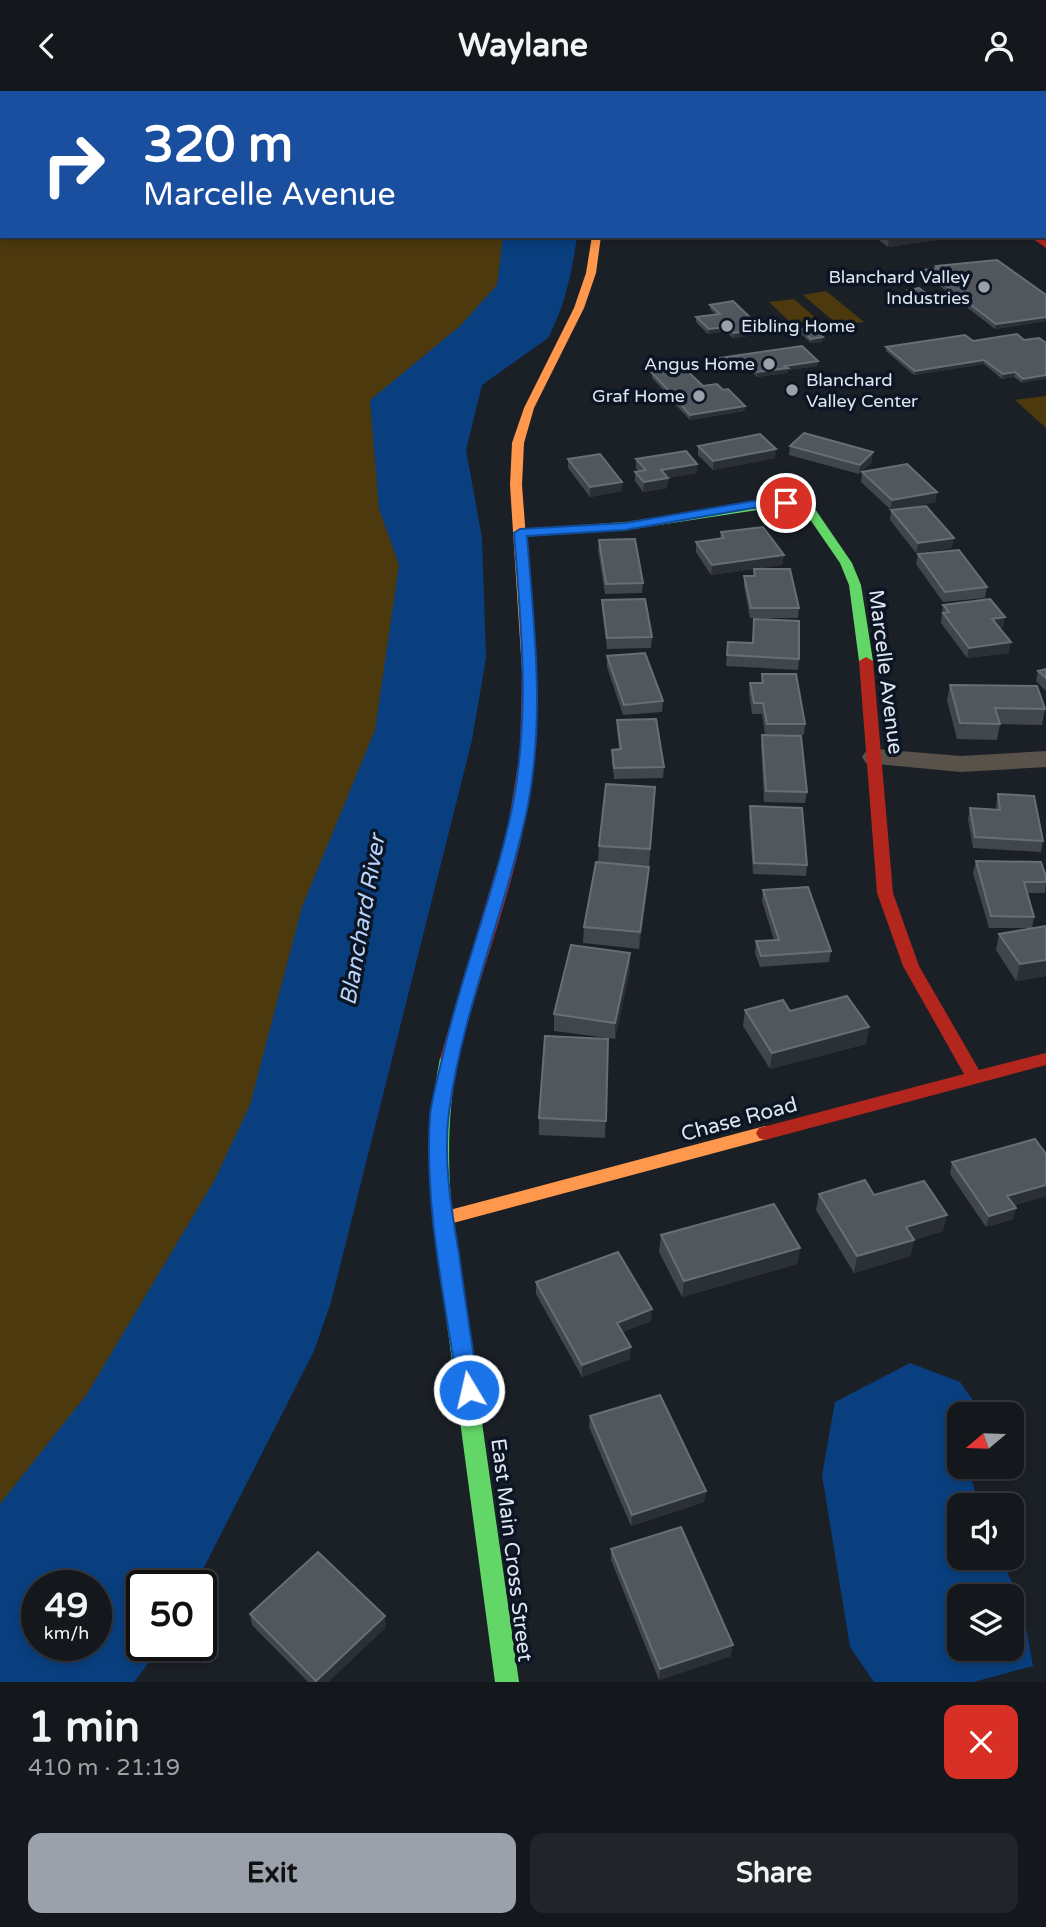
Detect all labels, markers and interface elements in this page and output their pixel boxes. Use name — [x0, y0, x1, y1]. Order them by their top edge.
icon: back — [28, 27, 66, 65]
text: Waylane — [458, 27, 588, 65]
icon: person — [980, 27, 1018, 65]
text: 320 m — [143, 116, 293, 175]
icon: right — [28, 119, 119, 210]
text: Marcelle Avenue — [143, 176, 396, 214]
place label: Blanchard Valley Industries — [828, 266, 970, 309]
marker: Blanchard Valley Industries — [976, 279, 992, 295]
place label: Eibling Home — [741, 315, 855, 337]
marker: Eibling Home — [719, 318, 735, 334]
place label: Angus Home — [644, 353, 755, 375]
marker: Angus Home — [761, 356, 777, 372]
place label: Blanchard Valley Center — [806, 369, 918, 412]
marker: Blanchard Valley Center — [784, 382, 800, 398]
place label: Graf Home — [592, 385, 685, 407]
marker: Graf Home — [691, 388, 707, 404]
pin — [756, 473, 816, 533]
icon: arrive — [767, 484, 805, 522]
street label: Marcelle Avenue — [863, 588, 908, 756]
water label: Blanchard River — [334, 830, 392, 1008]
street label: Chase Road — [678, 1092, 800, 1147]
position arrow — [432, 1353, 506, 1427]
north arrow — [947, 1402, 1024, 1479]
map controls — [947, 1402, 1024, 1661]
street label: East Main Cross Street — [485, 1437, 538, 1663]
button: sound — [947, 1493, 1024, 1570]
speed limit sign: 50 — [126, 1570, 217, 1661]
button: layers — [947, 1584, 1024, 1661]
text: 49 — [45, 1585, 88, 1627]
text: km/h — [44, 1622, 89, 1644]
text: 1 min — [28, 1702, 140, 1753]
button: close — [944, 1705, 1018, 1779]
text: 410 m · 21:19 — [28, 1754, 180, 1782]
button: Exit — [28, 1833, 516, 1913]
button: Share — [530, 1833, 1018, 1913]

